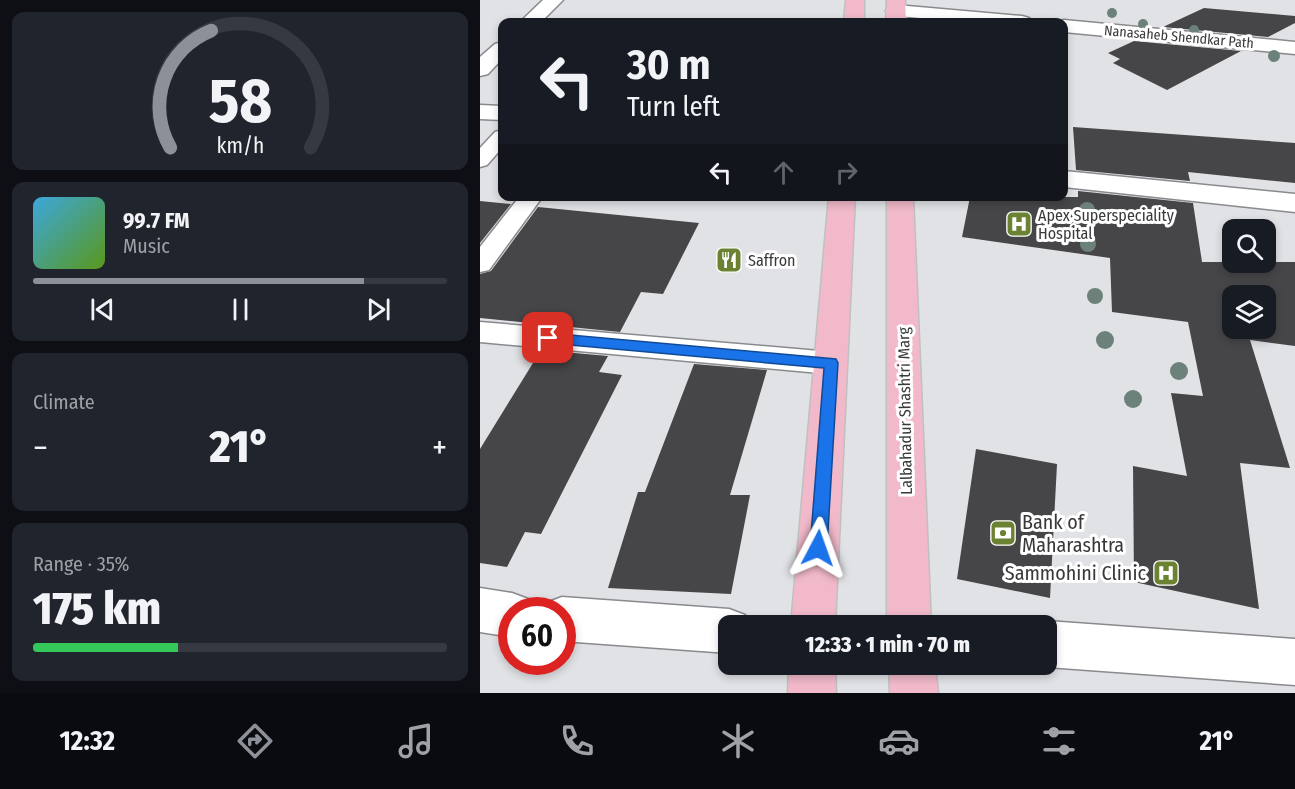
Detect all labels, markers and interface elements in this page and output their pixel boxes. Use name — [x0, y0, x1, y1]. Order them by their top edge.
street label: Nanasaheb Shendkar Path — [1103, 22, 1255, 52]
text: 30 m — [627, 40, 711, 90]
icon: left — [528, 42, 606, 120]
text: 58 — [208, 64, 272, 139]
text: Turn left — [627, 91, 720, 123]
text: km/h — [216, 134, 264, 160]
icon: left — [704, 156, 737, 189]
icon: ahead — [767, 156, 800, 189]
icon: right — [830, 156, 863, 189]
place label: Apex Superspeciality Hospital — [1038, 206, 1175, 243]
text: 99.7 FM — [123, 207, 190, 234]
hospital icon: Apex Superspeciality Hospital — [1004, 209, 1034, 239]
map controls — [1222, 219, 1276, 339]
button: search — [1222, 219, 1276, 273]
text: Music — [123, 234, 170, 258]
restaurant icon: Saffron — [714, 245, 744, 275]
place label: Saffron — [748, 251, 796, 270]
button: layers — [1222, 285, 1276, 339]
icon: previous — [86, 293, 119, 326]
icon: pause — [224, 293, 257, 326]
icon: next — [362, 293, 395, 326]
pin — [522, 312, 573, 363]
icon: arrive — [531, 321, 564, 354]
street label: Lalbahadur Shashtri Marg — [894, 327, 916, 495]
text: Climate — [33, 390, 95, 414]
text: 21° — [209, 420, 270, 474]
text: − — [33, 428, 48, 468]
text: + — [432, 428, 447, 468]
place label: Bank of Maharashtra — [1022, 510, 1124, 557]
position arrow — [786, 516, 850, 580]
bank icon: Bank of Maharashtra — [988, 518, 1018, 548]
text: Range · 35% — [33, 552, 129, 576]
hospital icon: Sammohini Clinic — [1151, 558, 1181, 588]
place label: Sammohini Clinic — [1005, 561, 1146, 585]
text: 175 km — [33, 582, 161, 636]
speed limit sign: 60 — [498, 597, 576, 675]
text: 12:33 · 1 min · 70 m — [805, 631, 970, 658]
icon: directions — [234, 720, 276, 762]
icon: music — [395, 720, 437, 762]
icon: phone — [556, 720, 598, 762]
icon: climate — [717, 720, 759, 762]
icon: car — [878, 720, 920, 762]
icon: filters — [1038, 720, 1080, 762]
text: 12:32 — [59, 725, 115, 757]
text: 21° — [1199, 725, 1236, 757]

